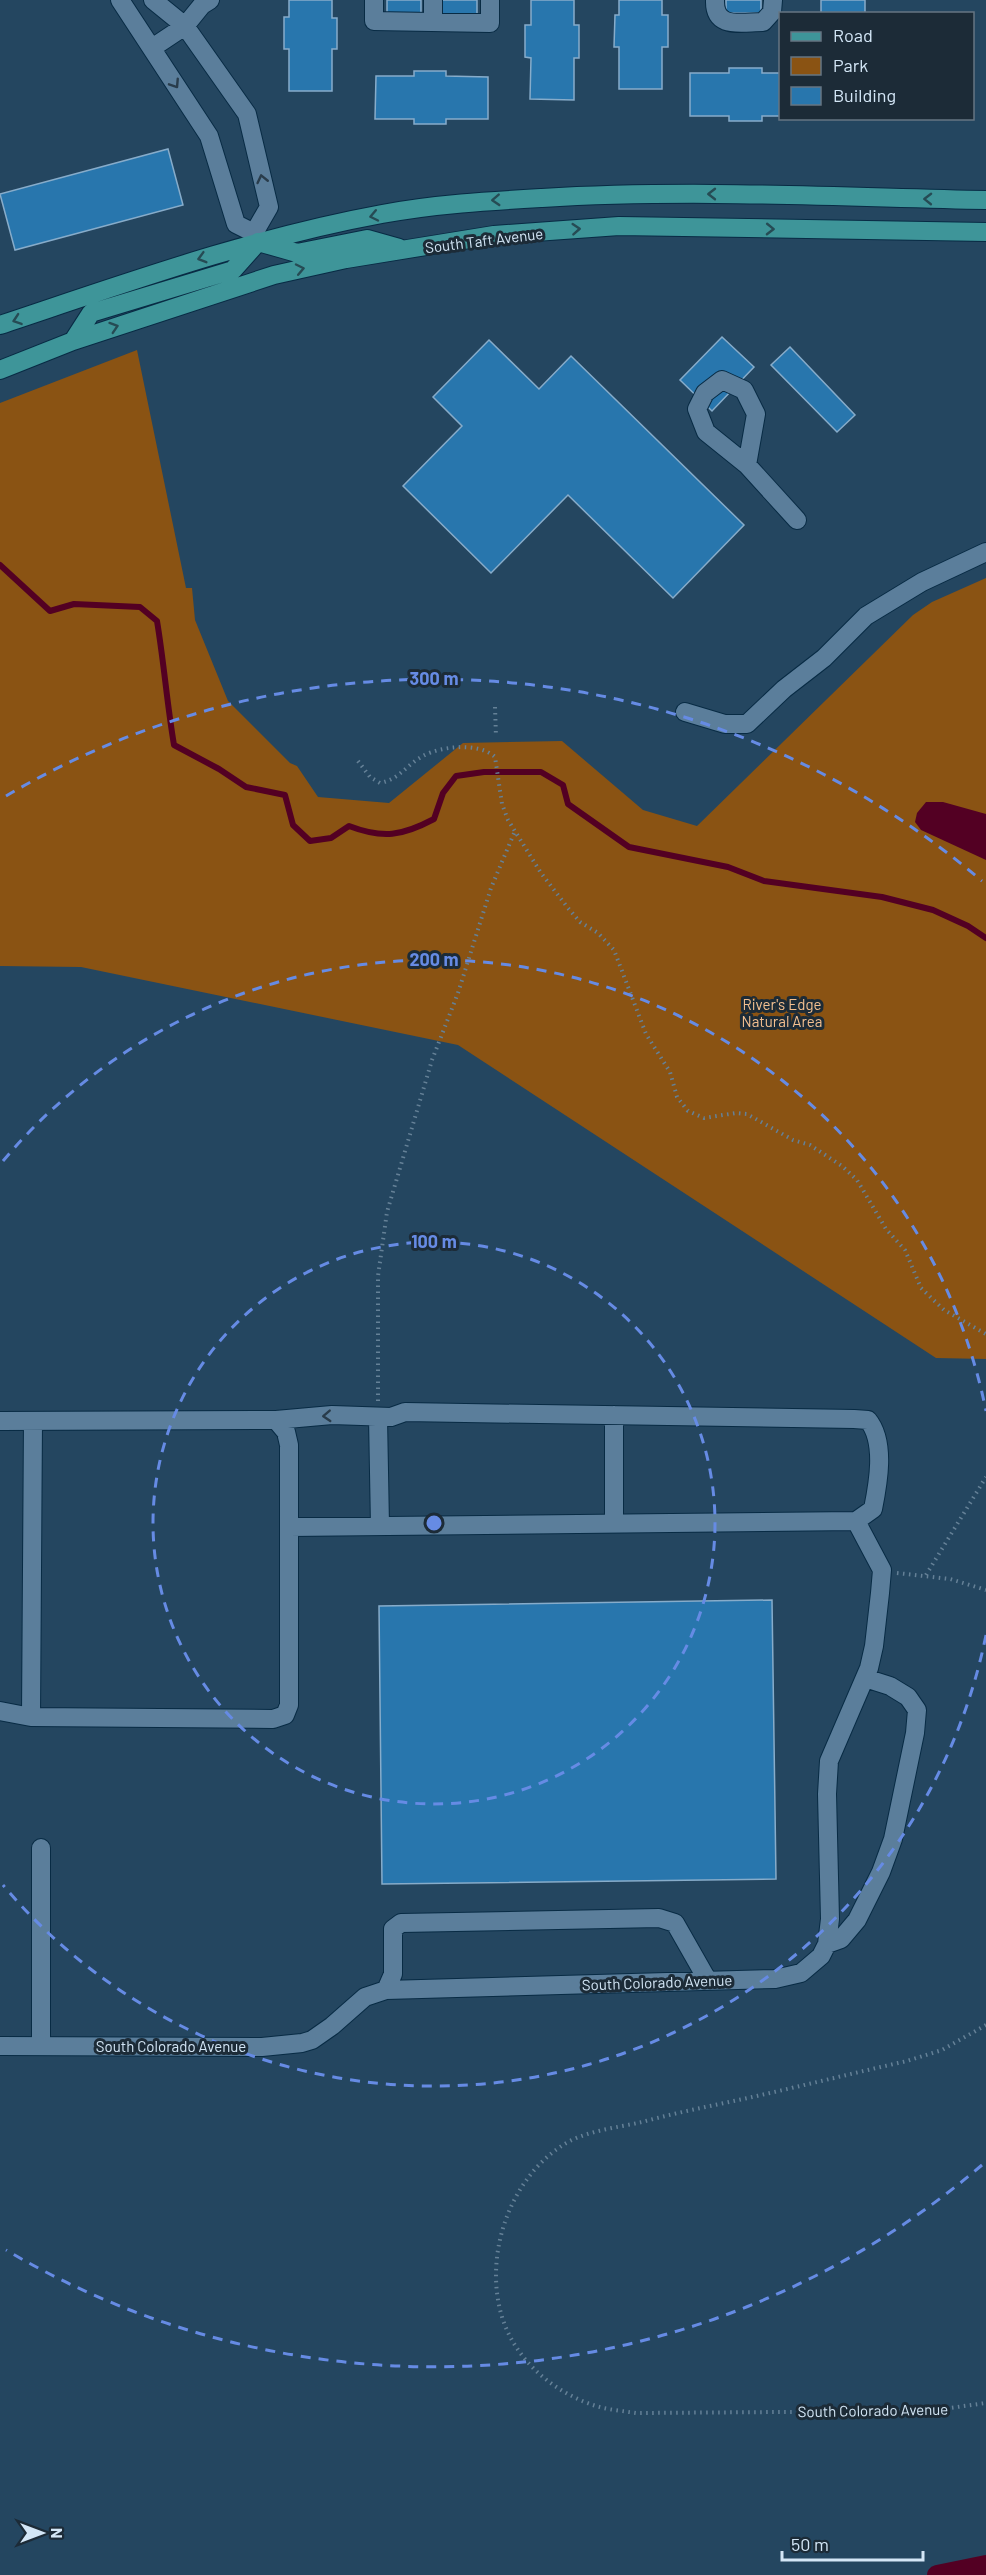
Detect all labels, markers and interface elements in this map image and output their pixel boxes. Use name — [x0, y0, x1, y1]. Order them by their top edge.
legend — [779, 12, 974, 120]
text: Road — [833, 24, 873, 46]
text: Park — [833, 54, 868, 76]
one-way arrow — [168, 77, 179, 88]
text: Building — [833, 84, 896, 106]
one-way arrow — [257, 174, 270, 184]
one-way arrow — [707, 188, 716, 200]
one-way arrow — [923, 193, 932, 205]
one-way arrow — [491, 194, 500, 207]
one-way arrow — [369, 209, 379, 222]
one-way arrow — [766, 222, 775, 235]
one-way arrow — [571, 223, 580, 236]
street label: South Taft Avenue — [424, 224, 544, 256]
one-way arrow — [197, 251, 208, 263]
one-way arrow — [295, 264, 305, 277]
one-way arrow — [12, 312, 23, 325]
one-way arrow — [108, 322, 119, 335]
text: 300 m — [410, 667, 458, 689]
text: 200 m — [409, 948, 459, 970]
park label: River's Edge Natural Area — [742, 995, 822, 1030]
text: 100 m — [411, 1230, 457, 1252]
one-way arrow — [323, 1409, 332, 1422]
centre of rings — [424, 1513, 444, 1533]
street label: South Colorado Avenue — [581, 1970, 733, 1994]
street label: South Colorado Avenue — [96, 2037, 246, 2055]
street label: South Colorado Avenue — [798, 2400, 948, 2420]
north arrow — [12, 2503, 72, 2563]
scale bar — [782, 2524, 923, 2562]
text: N — [48, 2528, 67, 2538]
text: 50 m — [791, 2533, 829, 2555]

